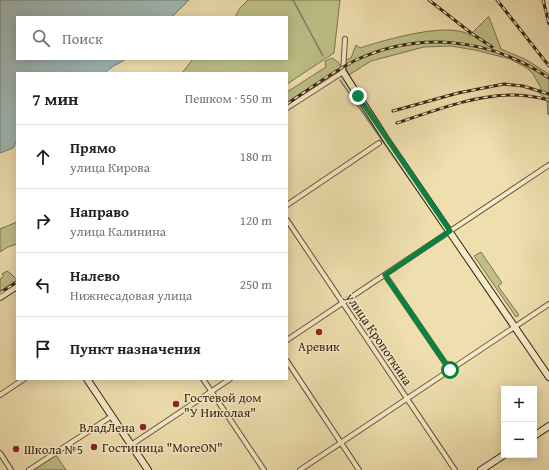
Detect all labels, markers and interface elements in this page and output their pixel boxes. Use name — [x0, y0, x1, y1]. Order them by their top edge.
search box — [16, 16, 288, 60]
icon: search — [30, 27, 52, 49]
text: Поиск — [62, 28, 103, 49]
text: 7 мин — [32, 86, 78, 111]
route end — [349, 87, 367, 105]
text: Пешком · 550 m — [185, 89, 272, 108]
text: Прямо — [70, 137, 116, 158]
icon: ahead — [32, 146, 54, 168]
text: 180 m — [240, 147, 272, 166]
text: улица Кирова — [70, 158, 150, 177]
text: Направо — [70, 201, 129, 222]
icon: right — [32, 210, 54, 232]
text: 120 m — [240, 211, 272, 230]
text: улица Калинина — [70, 222, 166, 241]
text: Налево — [70, 265, 120, 286]
icon: left — [32, 274, 54, 296]
text: 250 m — [240, 275, 272, 294]
text: Нижнесадовая улица — [70, 286, 192, 305]
street label: улица Кропоткина — [340, 288, 418, 390]
marker: Аревик — [314, 327, 324, 337]
place label: Аревик — [298, 337, 340, 356]
icon: arrive — [32, 338, 54, 360]
text: Пункт назначения — [70, 338, 201, 359]
route start — [441, 361, 459, 379]
map controls — [501, 386, 537, 458]
button: + — [501, 386, 537, 422]
place label: Гостевой дом "У Николая" — [184, 388, 262, 422]
marker: Гостевой дом "У Николая" — [171, 399, 181, 409]
place label: ВладЛена — [79, 418, 136, 437]
marker: ВладЛена — [138, 422, 148, 432]
button: − — [501, 422, 537, 458]
place label: Гостиница "MoreON" — [102, 438, 223, 457]
place label: Школа №5 — [24, 440, 83, 459]
marker: Гостиница "MoreON" — [89, 442, 99, 452]
marker: Школа №5 — [11, 444, 21, 454]

